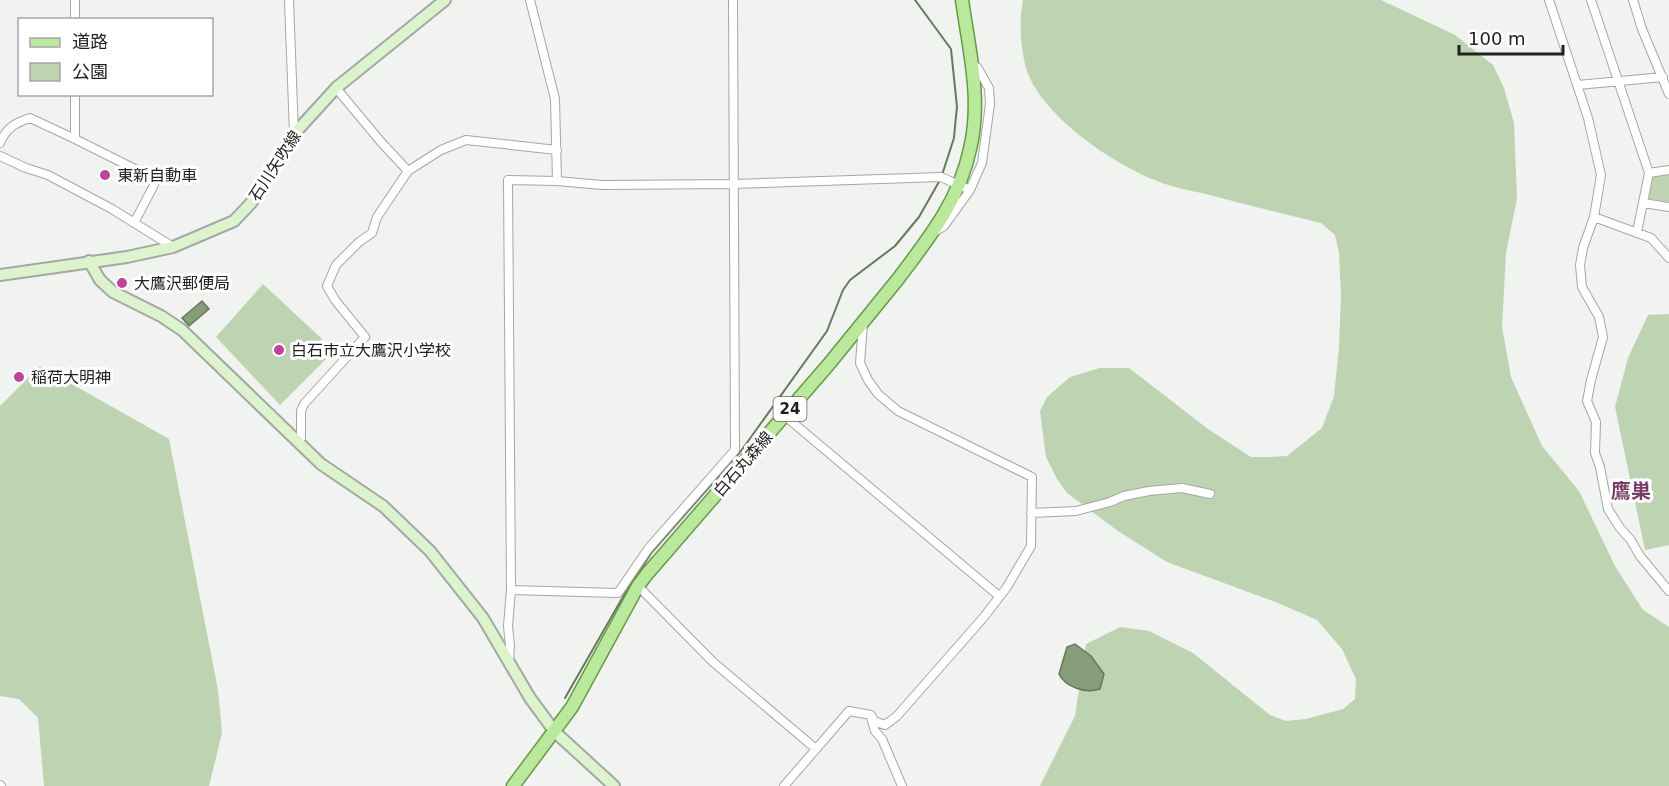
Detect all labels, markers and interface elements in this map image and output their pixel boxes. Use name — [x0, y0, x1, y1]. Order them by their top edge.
legend — [18, 18, 213, 96]
scale bar — [1459, 18, 1562, 56]
text: 100 m — [1468, 28, 1526, 49]
text: 道路 — [72, 31, 108, 52]
text: 公園 — [72, 61, 108, 82]
street label: 石川矢吹線 — [245, 127, 305, 205]
place label: 東新自動車 — [117, 166, 197, 185]
marker: 東新自動車 — [98, 168, 112, 182]
place label: 大鷹沢郵便局 — [134, 274, 230, 293]
marker: 大鷹沢郵便局 — [115, 276, 129, 290]
place label: 白石市立大鷹沢小学校 — [291, 341, 451, 360]
marker: 白石市立大鷹沢小学校 — [272, 343, 286, 357]
place label: 稲荷大明神 — [31, 368, 111, 387]
marker: 稲荷大明神 — [12, 370, 26, 384]
road number: 24 — [774, 397, 806, 421]
street label: 白石丸森線 — [710, 428, 776, 500]
district label: 鷹巣 — [1611, 479, 1651, 503]

